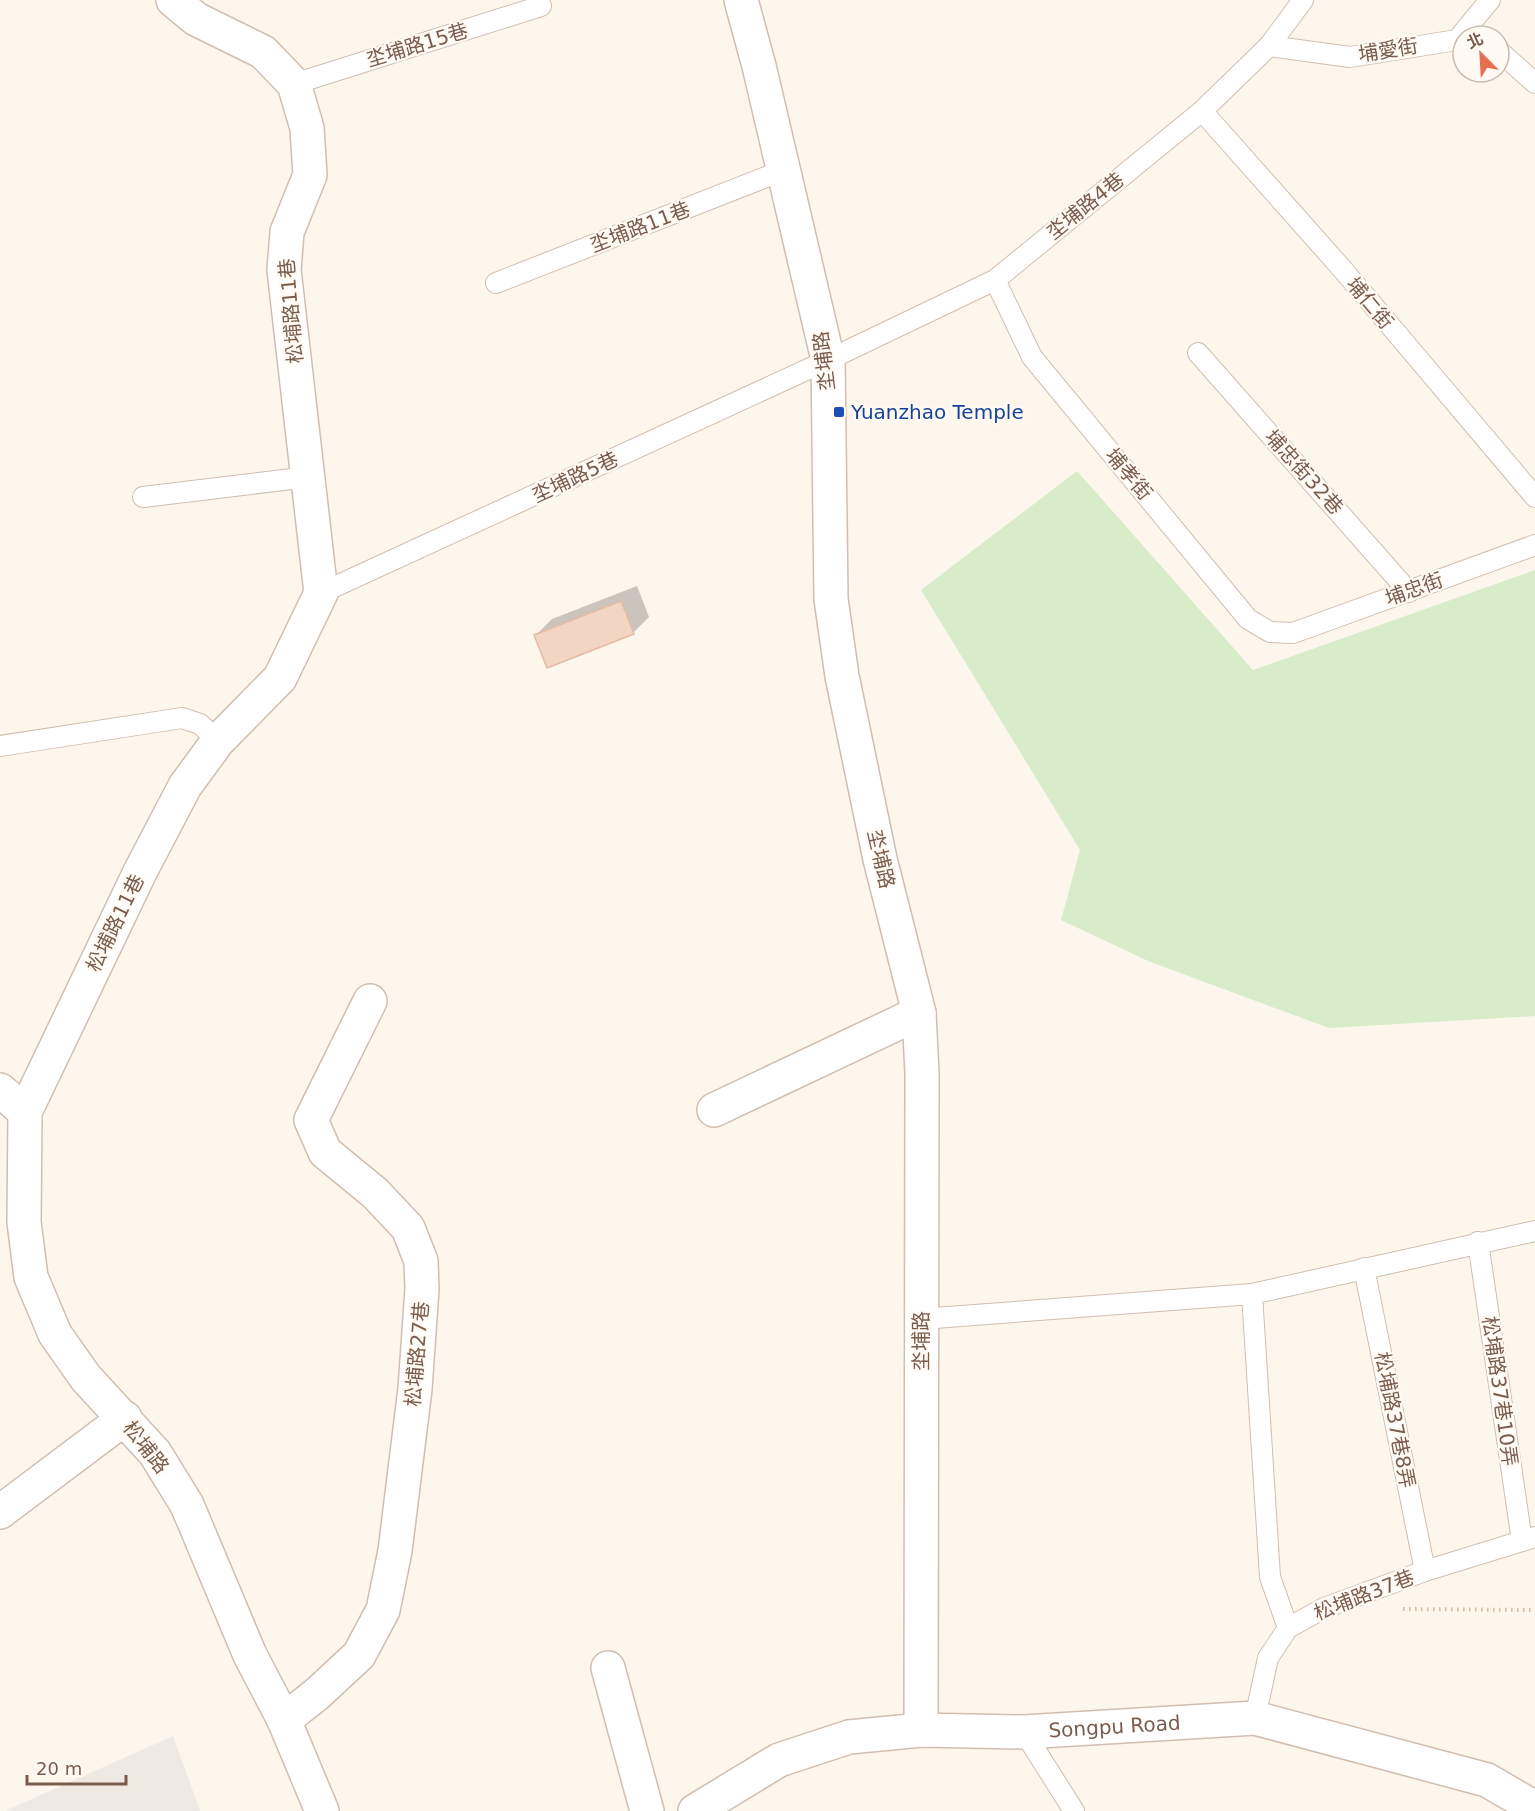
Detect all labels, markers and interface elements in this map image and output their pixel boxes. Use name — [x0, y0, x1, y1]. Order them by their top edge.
street label: 坔埔路15巷 — [363, 18, 471, 72]
north arrow — [1451, 24, 1511, 84]
text: 北 — [1464, 29, 1486, 53]
street label: 埔愛街 — [1356, 33, 1420, 67]
street label: 坔埔路4巷 — [1041, 167, 1129, 245]
street label: 坔埔路11巷 — [586, 197, 694, 257]
street label: 松埔路11巷 — [274, 257, 308, 365]
street label: 埔仁街 — [1342, 272, 1398, 334]
street label: 坔埔路 — [808, 330, 840, 392]
place label: Yuanzhao Temple — [850, 400, 1024, 424]
marker: Yuanzhao Temple — [832, 405, 846, 419]
street label: 埔忠街32巷 — [1260, 425, 1348, 519]
street label: 埔孝街 — [1101, 443, 1157, 505]
street label: 坔埔路5巷 — [528, 447, 622, 507]
street label: 埔忠街 — [1382, 567, 1446, 611]
street label: 坔埔路 — [863, 827, 899, 891]
street label: 松埔路11巷 — [81, 870, 149, 976]
street label: 松埔路27巷 — [400, 1300, 434, 1408]
street label: 坔埔路 — [909, 1311, 933, 1371]
street label: 松埔路37巷10弄 — [1478, 1315, 1522, 1467]
street label: 松埔路37巷8弄 — [1370, 1350, 1420, 1490]
street label: 松埔路 — [118, 1416, 174, 1478]
street label: 松埔路37巷 — [1310, 1565, 1418, 1625]
street label: Songpu Road — [1048, 1711, 1181, 1742]
scale bar — [27, 1748, 126, 1786]
text: 20 m — [36, 1758, 82, 1779]

